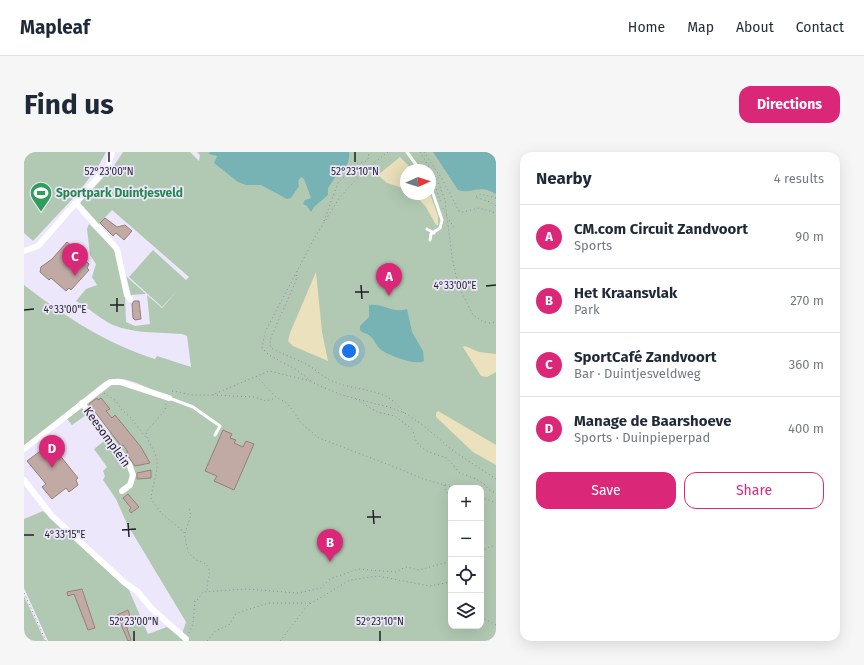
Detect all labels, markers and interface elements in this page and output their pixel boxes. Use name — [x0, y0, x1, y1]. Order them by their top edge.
text: Mapleaf — [20, 16, 90, 39]
text: Home — [628, 19, 665, 36]
text: Map — [687, 19, 714, 36]
text: About — [736, 19, 774, 36]
text: Contact — [796, 19, 844, 36]
button: Directions — [739, 86, 840, 123]
text: Find us — [24, 88, 114, 121]
north arrow — [400, 164, 436, 200]
text: 52°23'00"N — [85, 166, 133, 178]
text: 52°23'10"N — [331, 166, 379, 178]
text: Nearby — [536, 168, 591, 189]
text: 4 results — [774, 171, 824, 186]
sports icon: Sportpark Duintjesveld — [28, 180, 54, 213]
place label: Sportpark Duintjesveld — [56, 186, 183, 200]
text: CM.com Circuit Zandvoort — [574, 220, 748, 238]
text: A — [545, 229, 553, 244]
text: 90 m — [795, 229, 824, 244]
text: Sports — [574, 238, 612, 253]
pin: C — [62, 243, 88, 276]
pin: A — [376, 263, 402, 296]
text: 4°33'00"E — [433, 280, 477, 292]
text: Het Kraansvlak — [574, 284, 677, 302]
text: B — [545, 293, 553, 308]
text: 270 m — [790, 293, 824, 308]
text: Park — [574, 302, 600, 317]
text: 4°33'00"E — [43, 304, 87, 316]
your location — [339, 341, 359, 361]
text: SportCafé Zandvoort — [574, 348, 717, 366]
text: C — [545, 357, 553, 372]
text: 360 m — [789, 357, 824, 372]
text: Bar · Duintjesveldweg — [574, 366, 701, 381]
street label: Keesomplein — [81, 404, 133, 470]
text: Manage de Baarshoeve — [574, 412, 731, 430]
text: D — [545, 421, 553, 436]
text: 400 m — [788, 421, 824, 436]
text: Sports · Duinpieperpad — [574, 430, 710, 445]
pin: D — [39, 435, 65, 468]
button: Save — [536, 472, 676, 509]
button: Share — [684, 472, 824, 509]
map controls — [448, 485, 484, 629]
button: + — [448, 485, 484, 521]
button: − — [448, 521, 484, 557]
text: 4°33'15"E — [44, 529, 86, 541]
pin: B — [317, 529, 343, 562]
button: locate — [448, 557, 484, 593]
button: layers — [448, 593, 484, 629]
text: 52°23'00"N — [110, 616, 158, 628]
text: 52°23'10"N — [356, 616, 404, 628]

